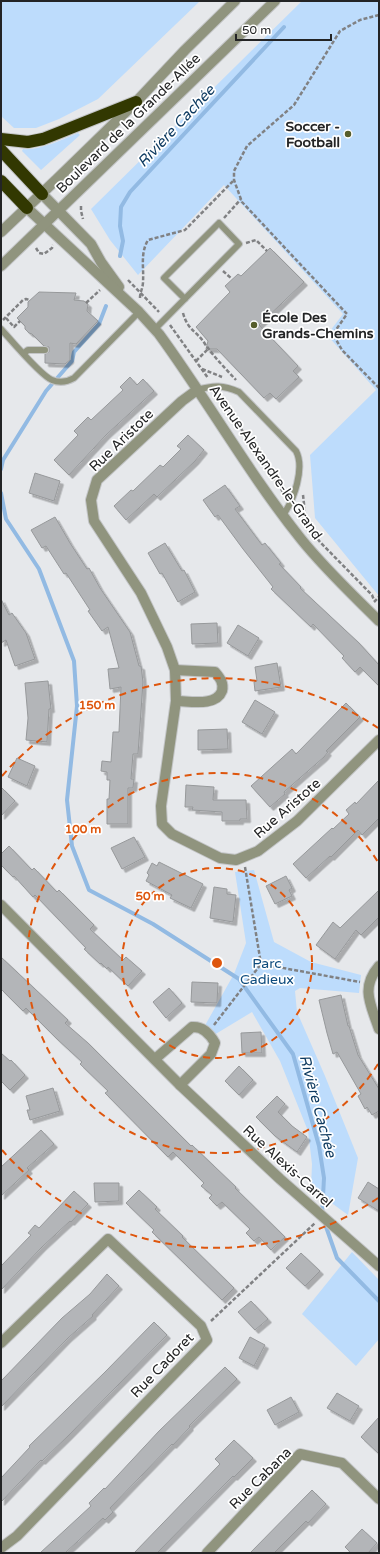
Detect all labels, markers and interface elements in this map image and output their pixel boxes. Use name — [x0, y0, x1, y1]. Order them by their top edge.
scale bar — [236, 16, 331, 42]
text: 50 m — [242, 23, 271, 37]
street label: Boulevard de la Grande-Allée — [53, 50, 204, 197]
water label: Rivière Cachée — [133, 80, 220, 171]
place label: Soccer - Football — [285, 118, 340, 151]
marker: Soccer - Football — [343, 129, 353, 139]
place label: École Des Grands-Chemins — [262, 309, 374, 342]
marker: École Des Grands-Chemins — [249, 320, 259, 330]
street label: Avenue Alexandre-le-Grand — [205, 381, 326, 543]
street label: Rue Aristote — [86, 405, 157, 475]
text: 150 m — [79, 698, 115, 712]
street label: Rue Aristote — [251, 775, 324, 842]
text: 100 m — [65, 822, 101, 836]
text: 50 m — [135, 889, 165, 903]
park label: Parc Cadieux — [240, 955, 294, 988]
centre of rings — [210, 956, 224, 970]
water label: Rivière Cachée — [296, 1053, 341, 1161]
street label: Rue Alexis-Carrel — [239, 1122, 336, 1211]
street label: Rue Cadoret — [127, 1329, 198, 1401]
street label: Rue Cabana — [226, 1444, 295, 1513]

